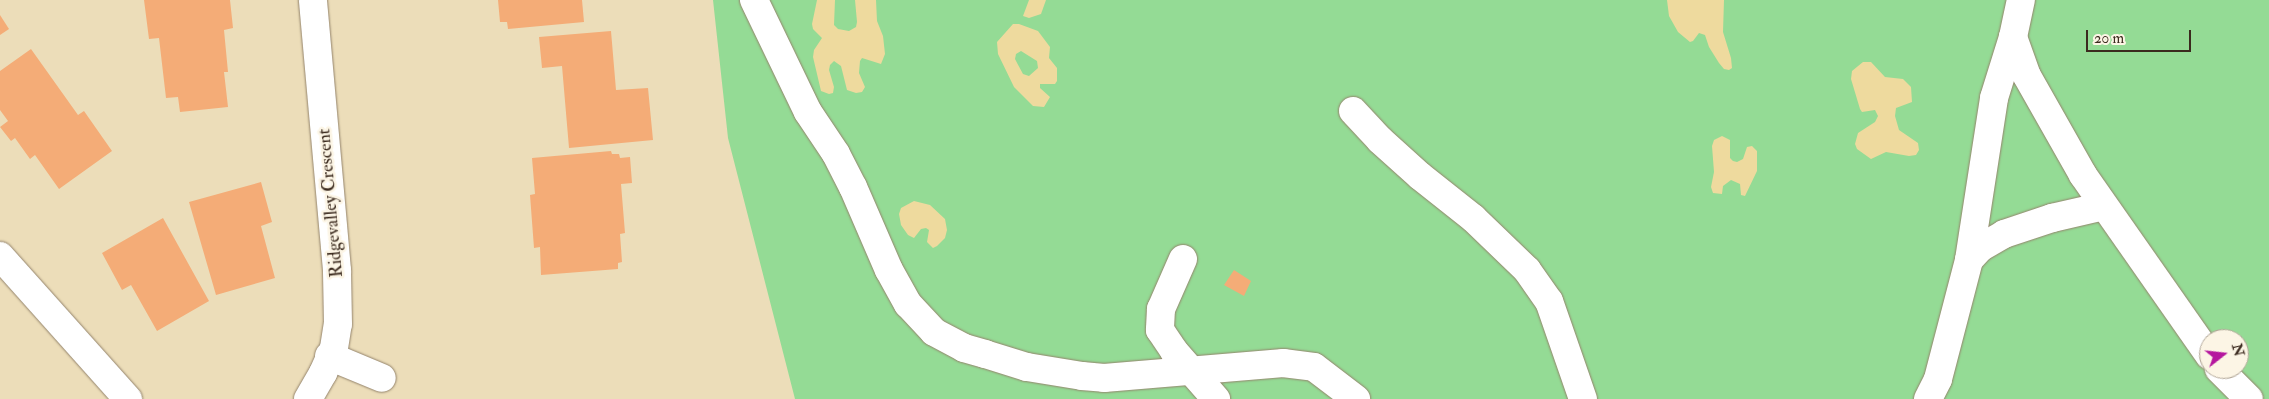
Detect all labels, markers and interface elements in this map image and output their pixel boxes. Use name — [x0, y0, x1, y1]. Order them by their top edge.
scale bar — [2089, 20, 2194, 52]
text: 20 m — [2094, 29, 2124, 48]
street label: Ridgevalley Crescent — [314, 128, 348, 278]
north arrow — [2199, 329, 2249, 379]
text: N — [2228, 342, 2248, 358]

